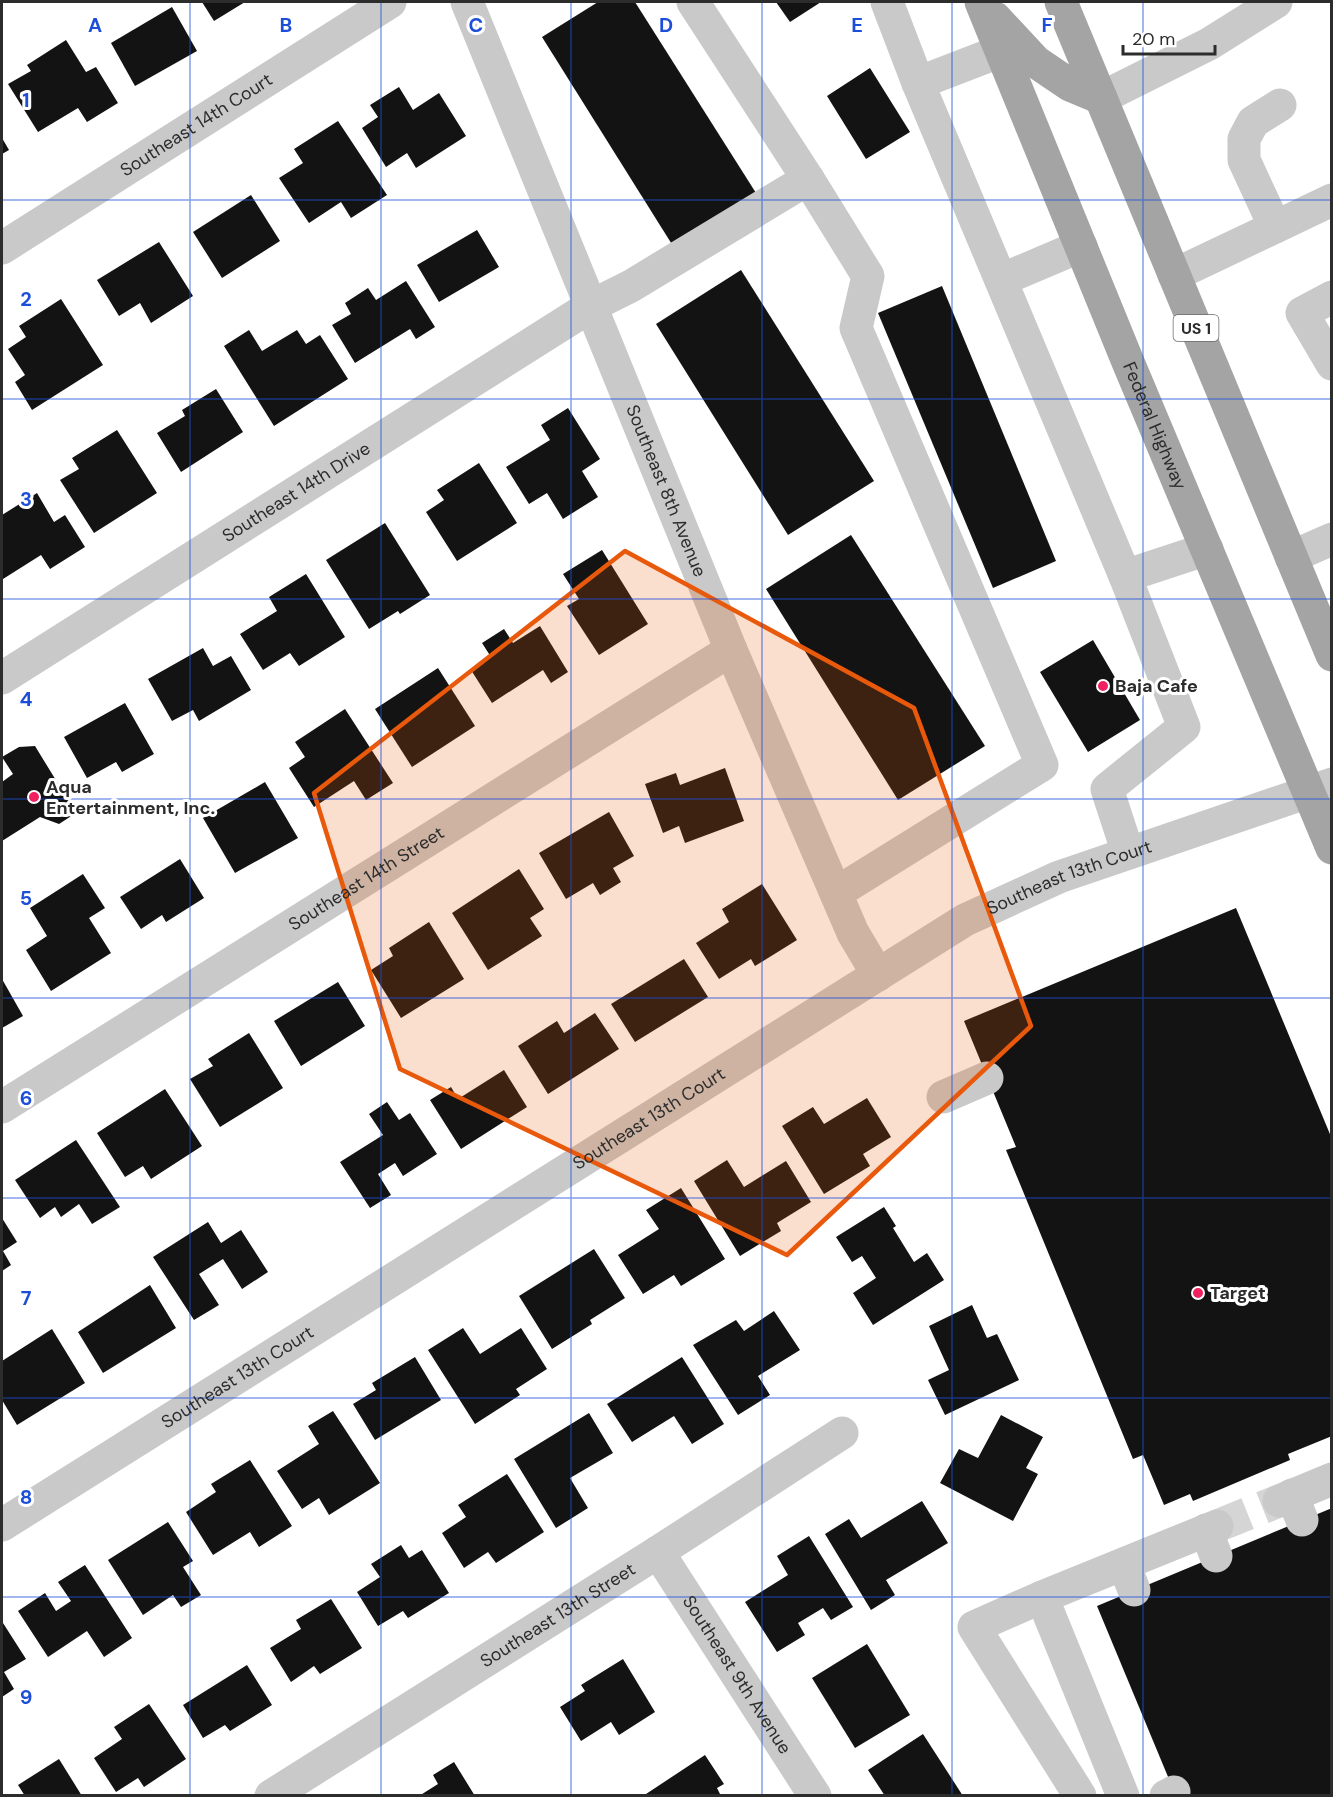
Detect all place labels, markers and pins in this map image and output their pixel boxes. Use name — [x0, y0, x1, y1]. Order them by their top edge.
place label: Baja Cafe — [1115, 674, 1198, 698]
marker: Baja Cafe — [1096, 679, 1110, 693]
place label: Aqua Entertainment, Inc. — [46, 775, 215, 820]
marker: Aqua Entertainment, Inc. — [27, 790, 41, 804]
place label: Target — [1210, 1281, 1266, 1305]
marker: Target — [1191, 1286, 1205, 1300]

